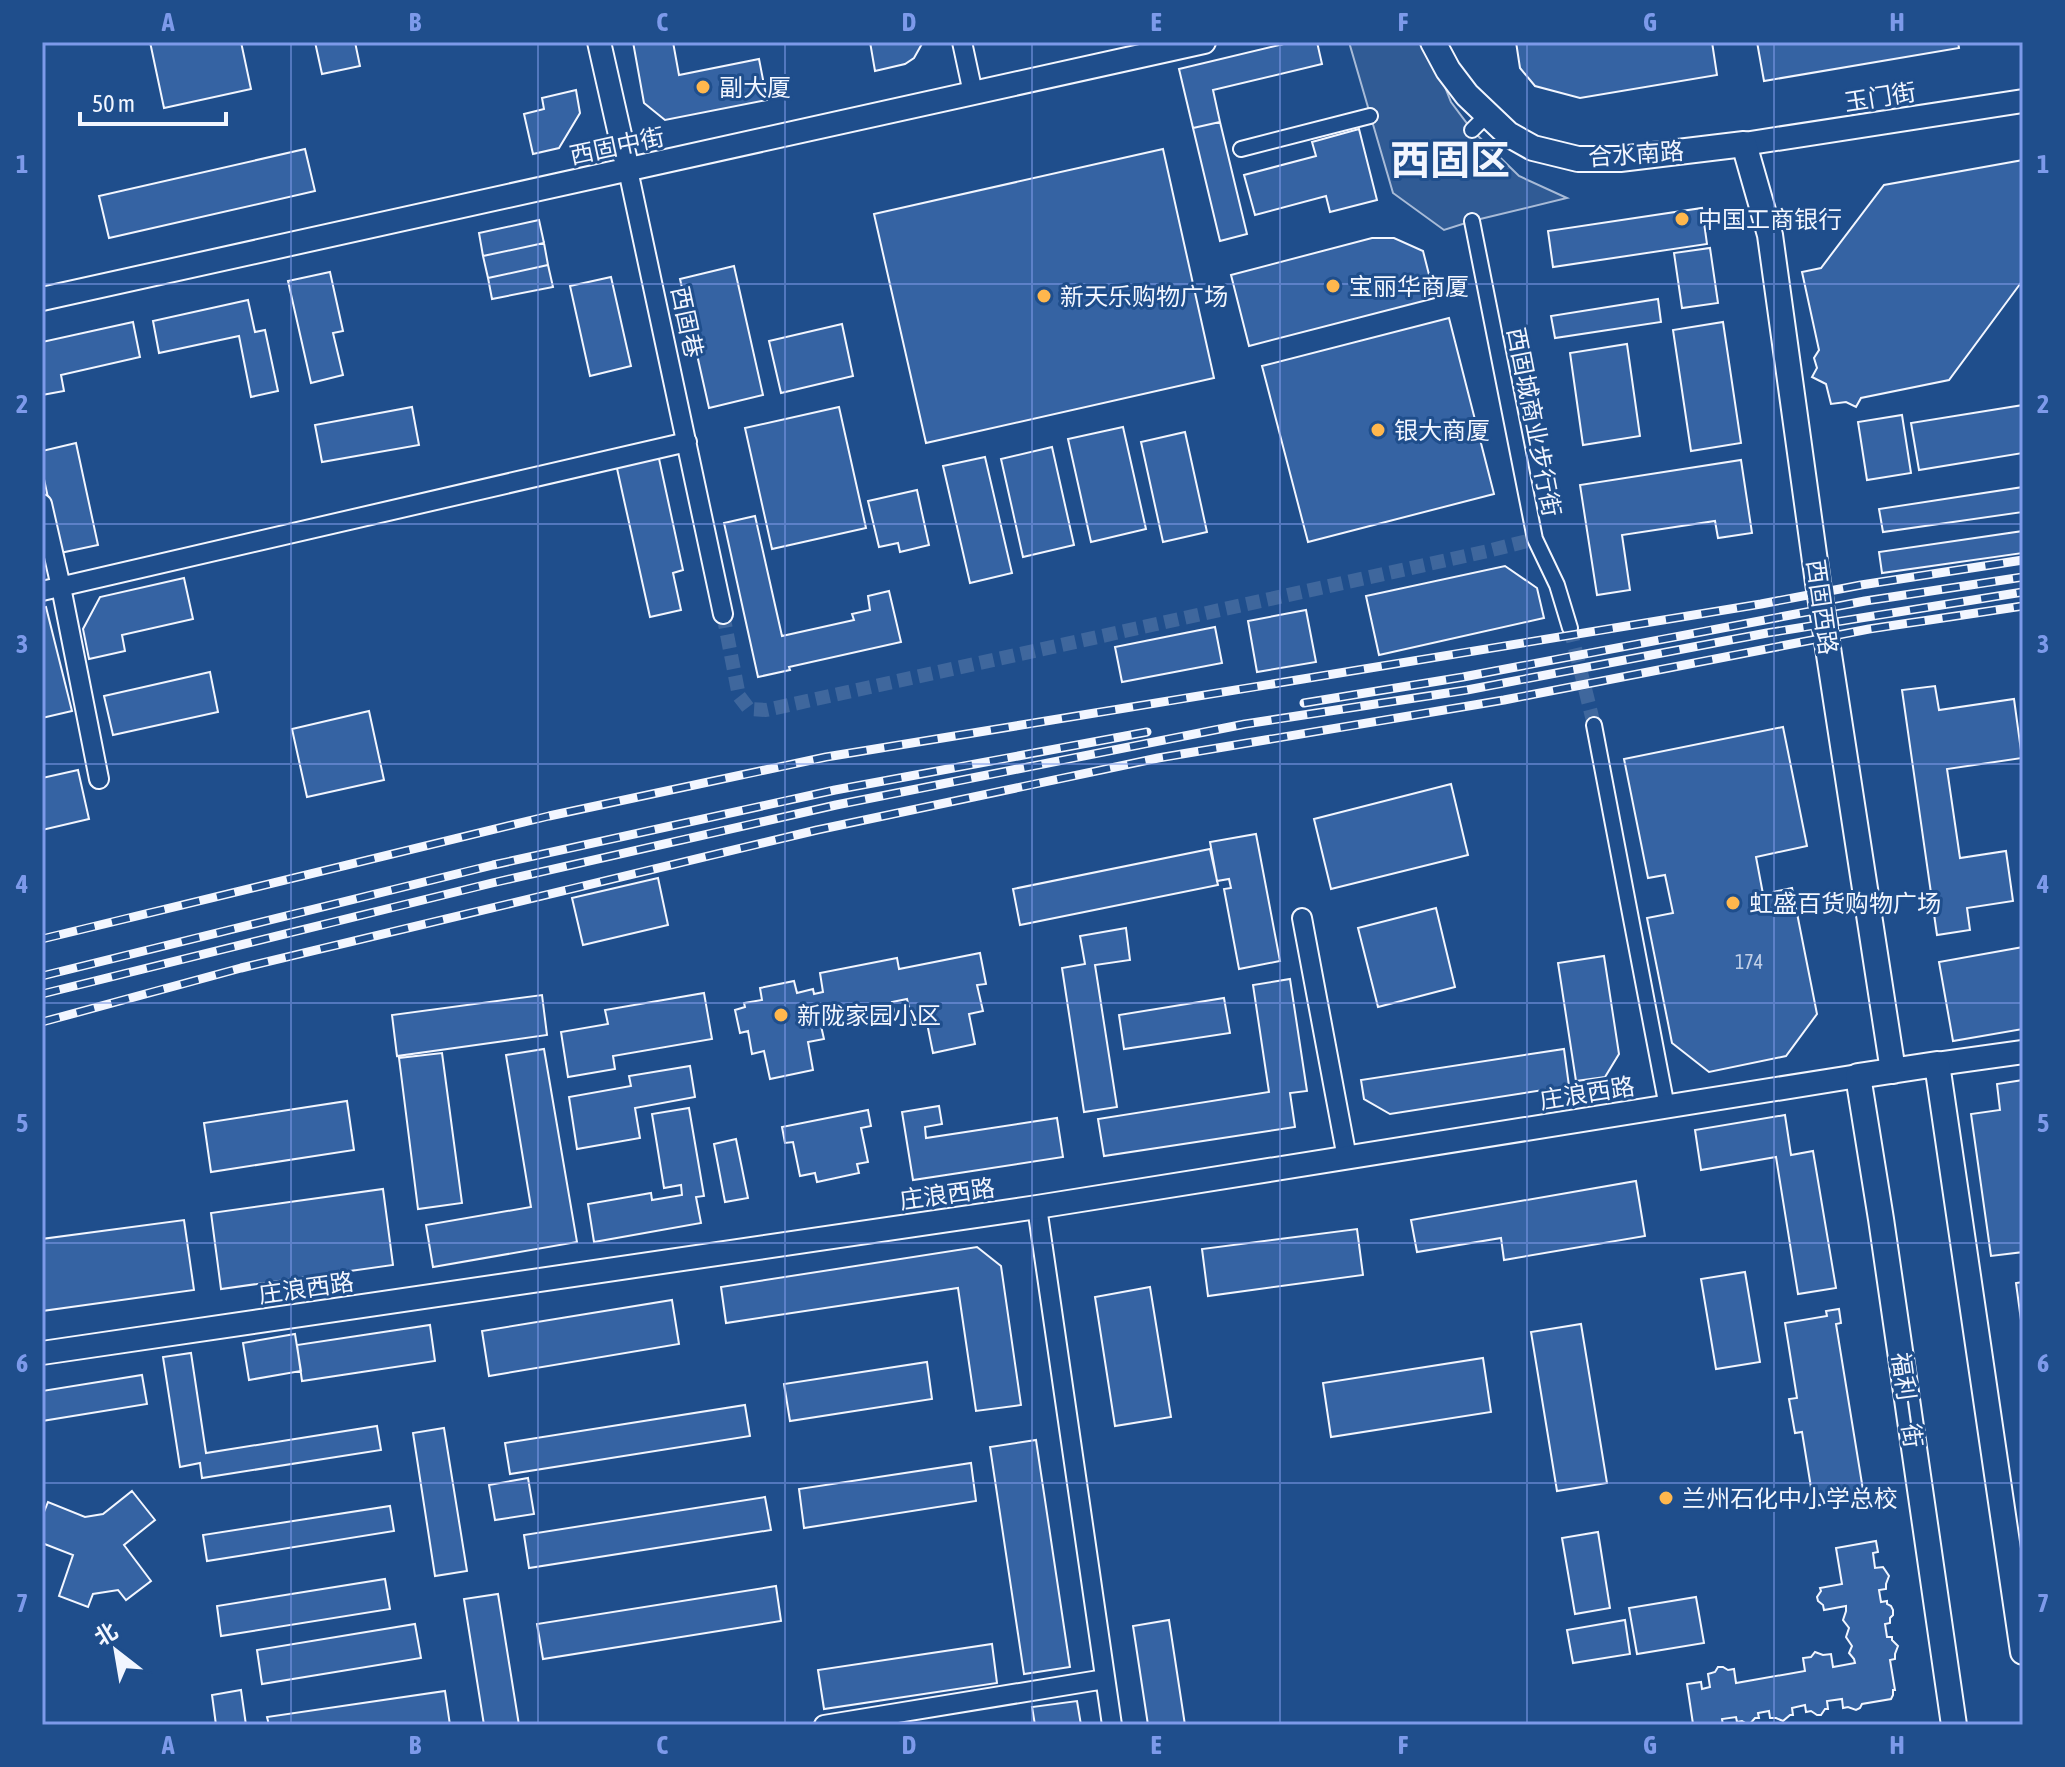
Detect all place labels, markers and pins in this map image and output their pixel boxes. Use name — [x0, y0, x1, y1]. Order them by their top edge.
place label: 副大厦 — [719, 74, 791, 101]
marker: 副大厦 — [694, 78, 712, 96]
place label: 中国工商银行 — [1698, 206, 1842, 233]
marker: 中国工商银行 — [1673, 210, 1691, 228]
place label: 宝丽华商厦 — [1349, 273, 1469, 300]
marker: 宝丽华商厦 — [1324, 277, 1342, 295]
place label: 新天乐购物广场 — [1060, 283, 1228, 310]
marker: 新天乐购物广场 — [1035, 287, 1053, 305]
place label: 银大商厦 — [1394, 417, 1490, 444]
marker: 银大商厦 — [1369, 421, 1387, 439]
place label: 虹盛百货购物广场 — [1749, 890, 1941, 917]
marker: 虹盛百货购物广场 — [1724, 894, 1742, 912]
place label: 新陇家园小区 — [797, 1002, 941, 1029]
marker: 新陇家园小区 — [772, 1006, 790, 1024]
place label: 兰州石化中小学总校 — [1682, 1485, 1898, 1512]
marker: 兰州石化中小学总校 — [1657, 1489, 1675, 1507]

